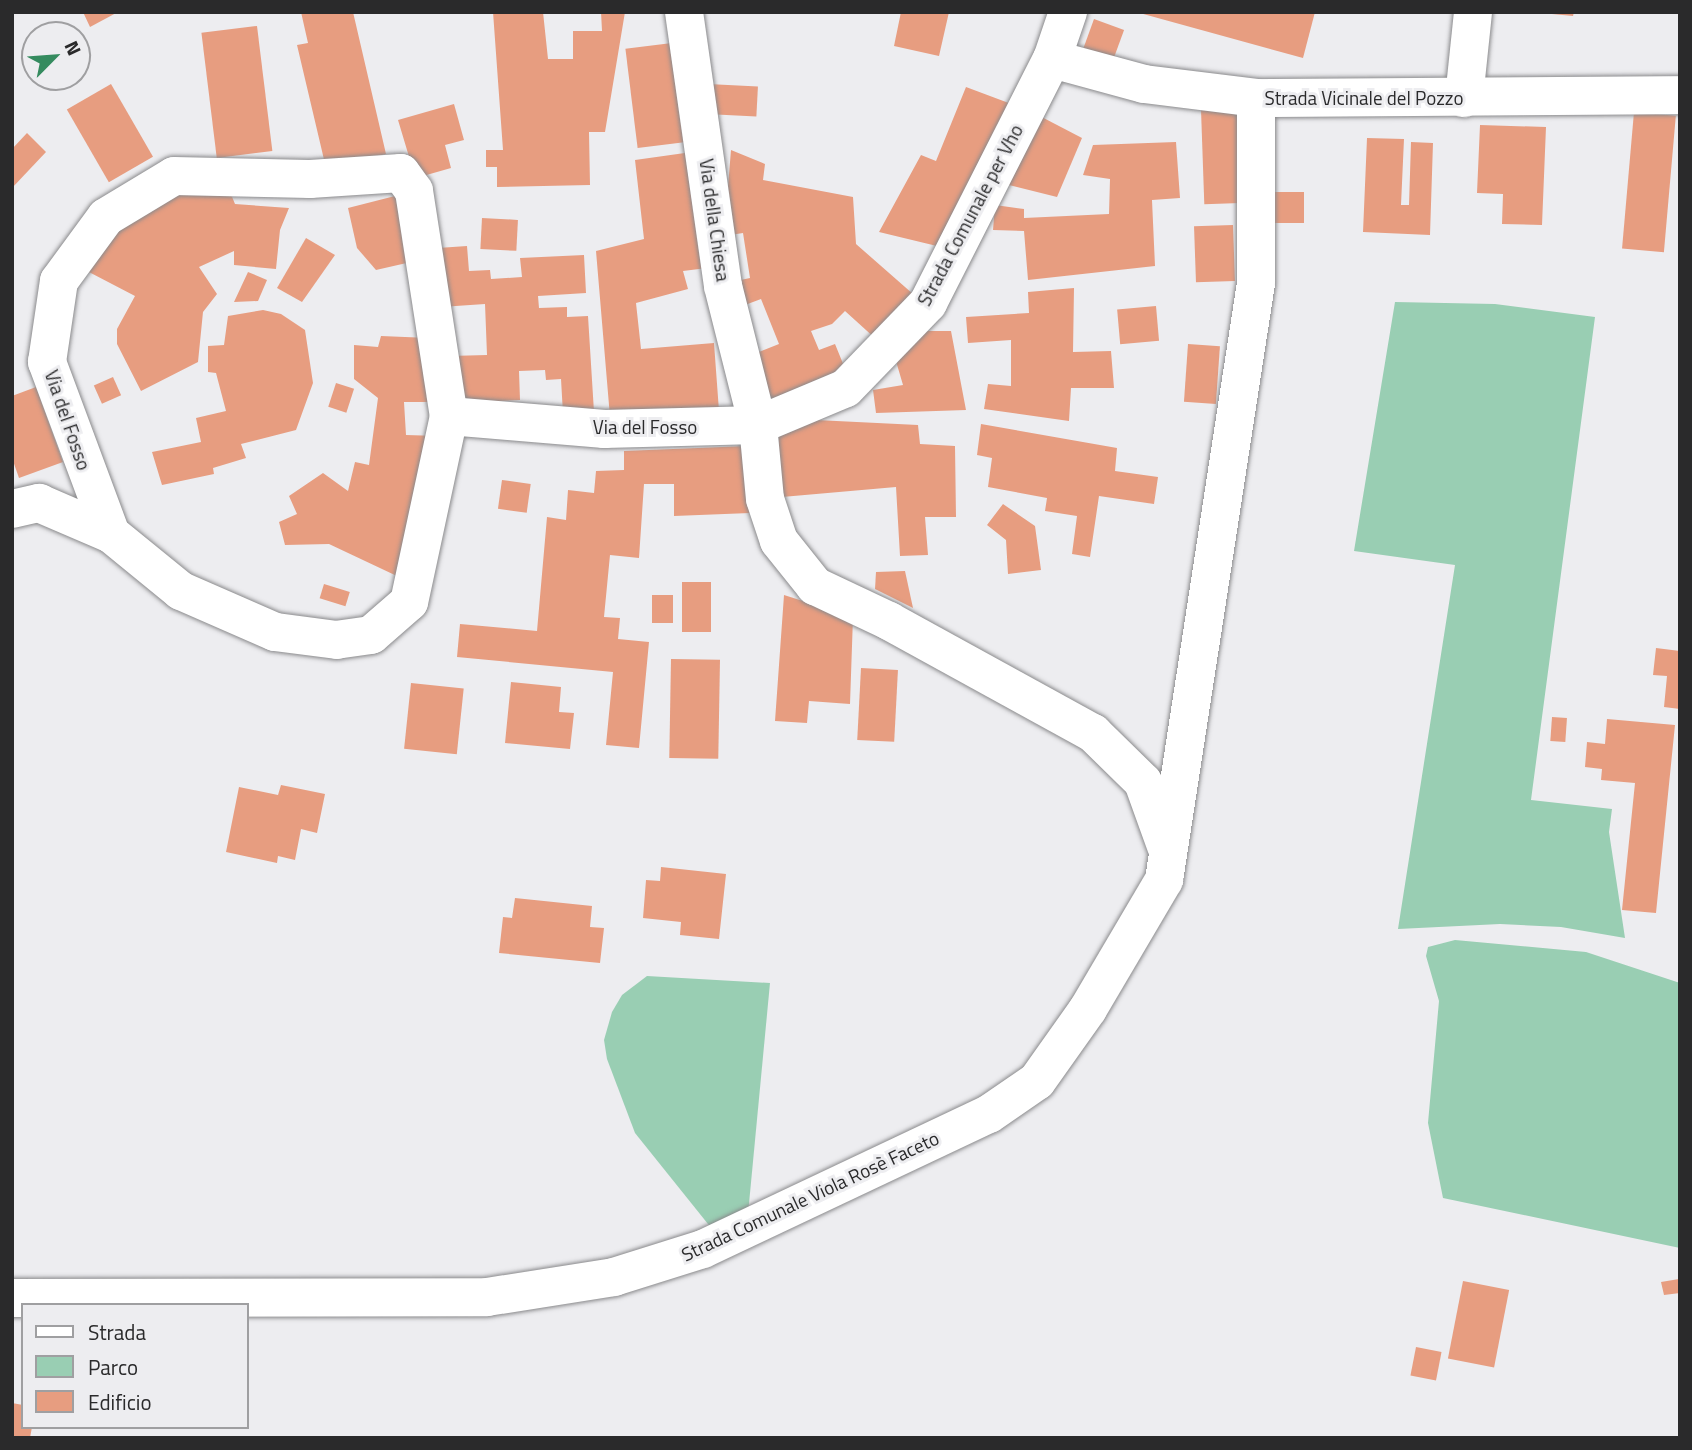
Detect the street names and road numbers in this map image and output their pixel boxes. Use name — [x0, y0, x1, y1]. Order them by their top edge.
street label: Strada Vicinale del Pozzo — [1265, 87, 1463, 109]
street label: Strada Comunale per Vho — [912, 120, 1028, 310]
street label: Via della Chiesa — [695, 157, 735, 283]
street label: Via del Fosso — [40, 367, 96, 473]
street label: Via del Fosso — [593, 416, 697, 438]
street label: Strada Comunale Viola Rosè Faceto — [678, 1126, 942, 1266]

